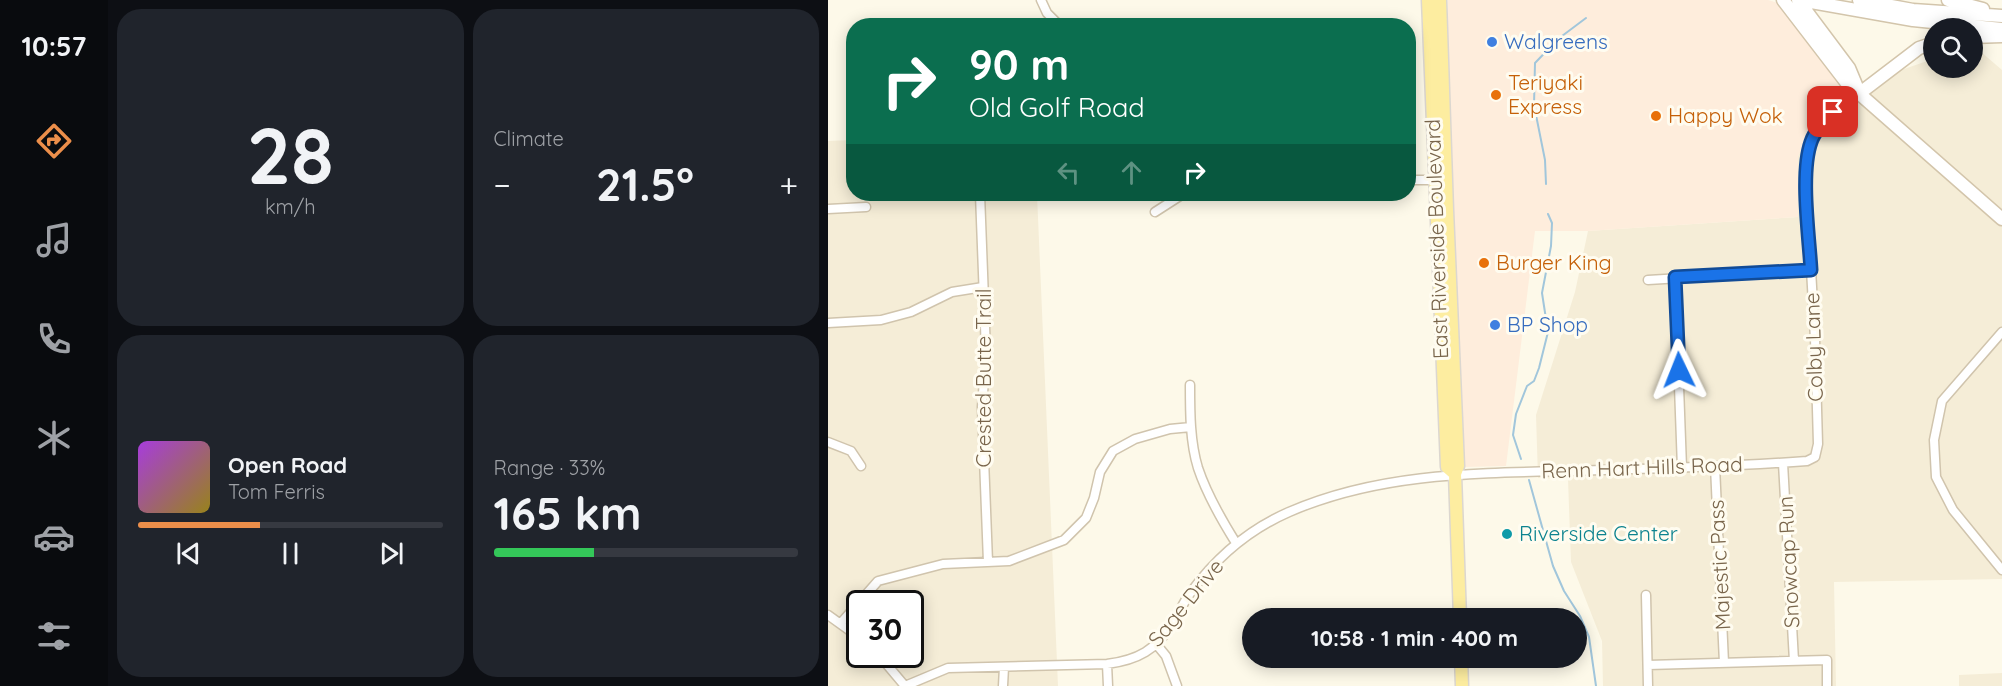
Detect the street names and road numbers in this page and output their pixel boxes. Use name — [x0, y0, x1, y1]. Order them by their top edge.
street label: East Riverside Boulevard — [1419, 118, 1453, 360]
street label: Crested Butte Trail — [970, 288, 996, 468]
street label: Colby Lane — [1798, 292, 1828, 402]
street label: Renn Hart Hills Road — [1541, 450, 1743, 484]
street label: Snowcap Run — [1772, 495, 1804, 629]
street label: Majestic Pass — [1703, 499, 1735, 631]
street label: Sage Drive — [1142, 553, 1228, 651]

